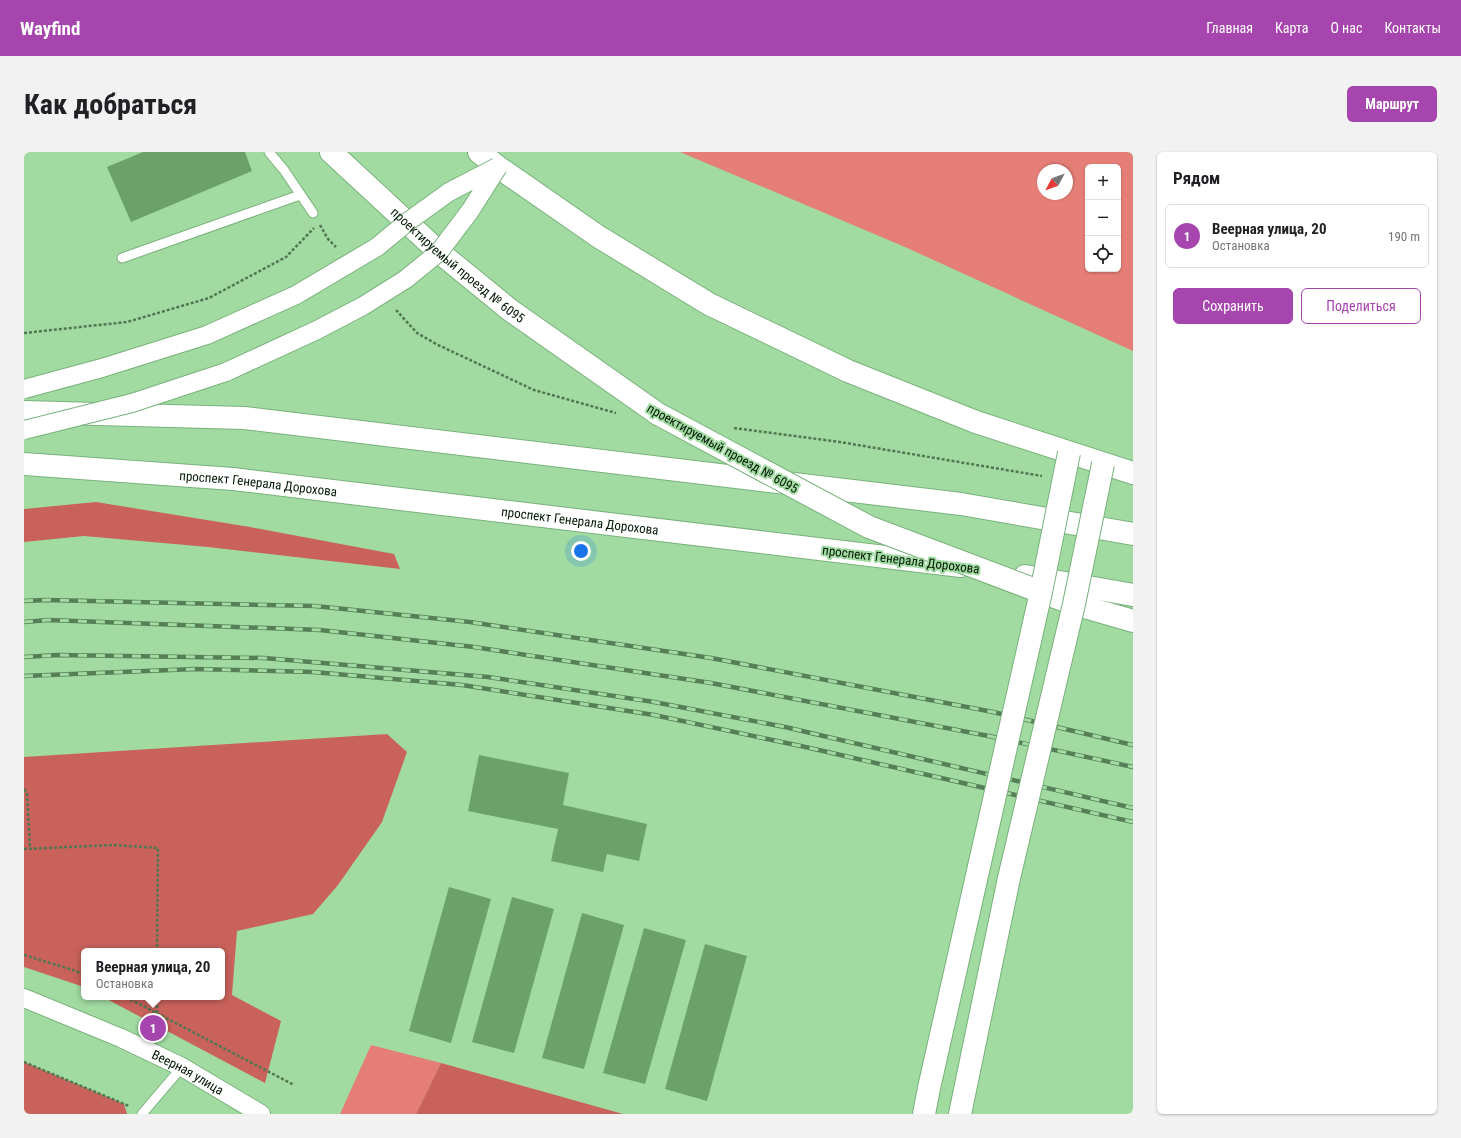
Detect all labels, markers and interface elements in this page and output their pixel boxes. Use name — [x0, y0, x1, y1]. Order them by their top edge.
text: Wayfind — [20, 17, 80, 40]
text: Главная — [1206, 20, 1253, 36]
text: Карта — [1275, 20, 1308, 36]
text: О нас — [1330, 20, 1362, 36]
text: Контакты — [1384, 20, 1441, 36]
button: Маршрут — [1347, 86, 1437, 122]
text: Как добраться — [24, 88, 197, 121]
north arrow — [1037, 164, 1073, 200]
map controls — [1085, 164, 1121, 272]
button: + — [1085, 164, 1121, 200]
text: Рядом — [1173, 168, 1220, 188]
button: − — [1085, 200, 1121, 236]
street label: проектируемый проезд № 6095 — [388, 204, 527, 326]
text: Веерная улица, 20 — [1212, 220, 1326, 238]
text: 1 — [1184, 229, 1190, 244]
text: 190 m — [1388, 229, 1420, 244]
button: locate — [1085, 236, 1121, 272]
text: Остановка — [1212, 238, 1270, 253]
button: Сохранить — [1173, 288, 1293, 324]
button: Поделиться — [1301, 288, 1421, 324]
street label: проектируемый проезд № 6095 — [645, 401, 801, 496]
street label: проспект Генерала Дорохова — [179, 468, 338, 499]
street label: проспект Генерала Дорохова — [500, 504, 659, 538]
your location — [571, 541, 591, 561]
street label: проспект Генерала Дорохова — [821, 542, 980, 577]
popup — [81, 948, 225, 1000]
text: Веерная улица, 20 — [96, 958, 210, 976]
text: Остановка — [96, 976, 153, 991]
pin: 1 — [140, 1013, 166, 1043]
street label: Веерная улица — [150, 1047, 226, 1098]

